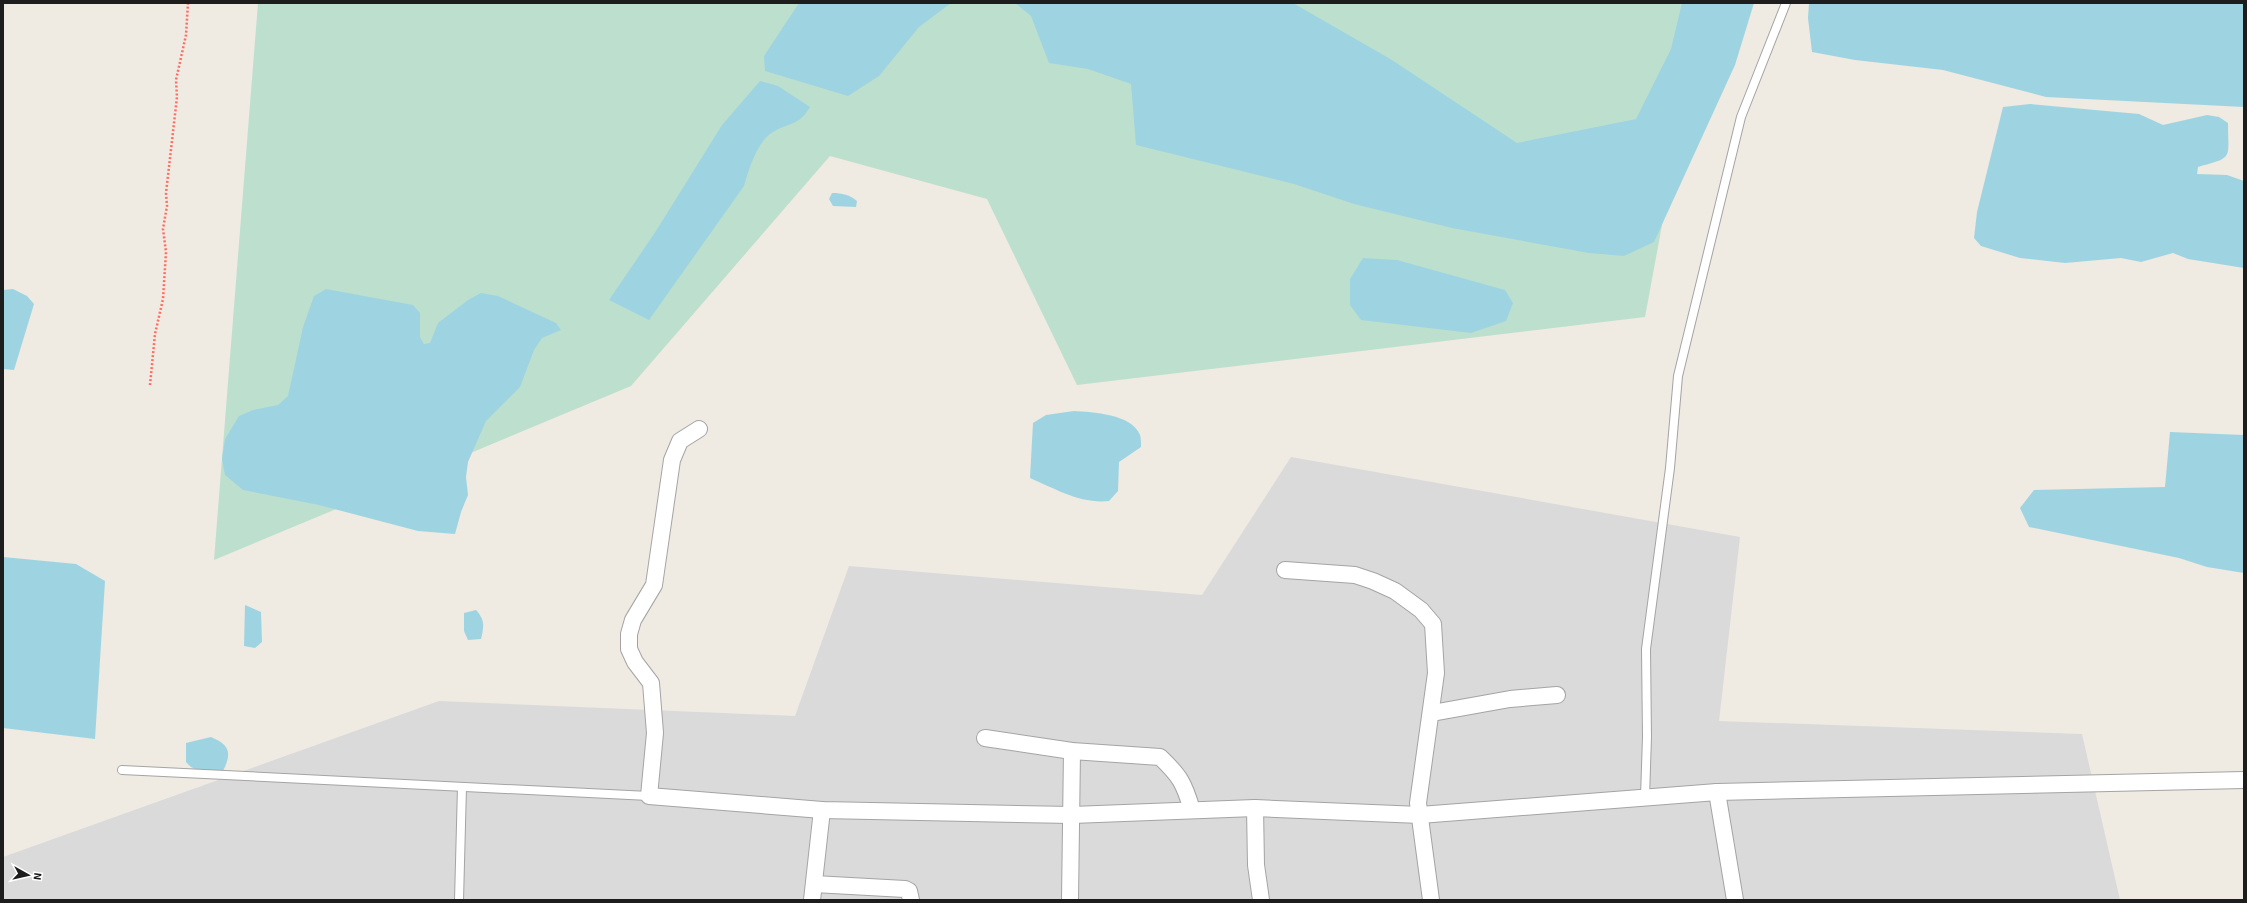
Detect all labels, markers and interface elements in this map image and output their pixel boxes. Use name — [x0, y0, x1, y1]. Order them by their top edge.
north arrow — [8, 855, 48, 895]
text: N — [29, 872, 45, 881]

